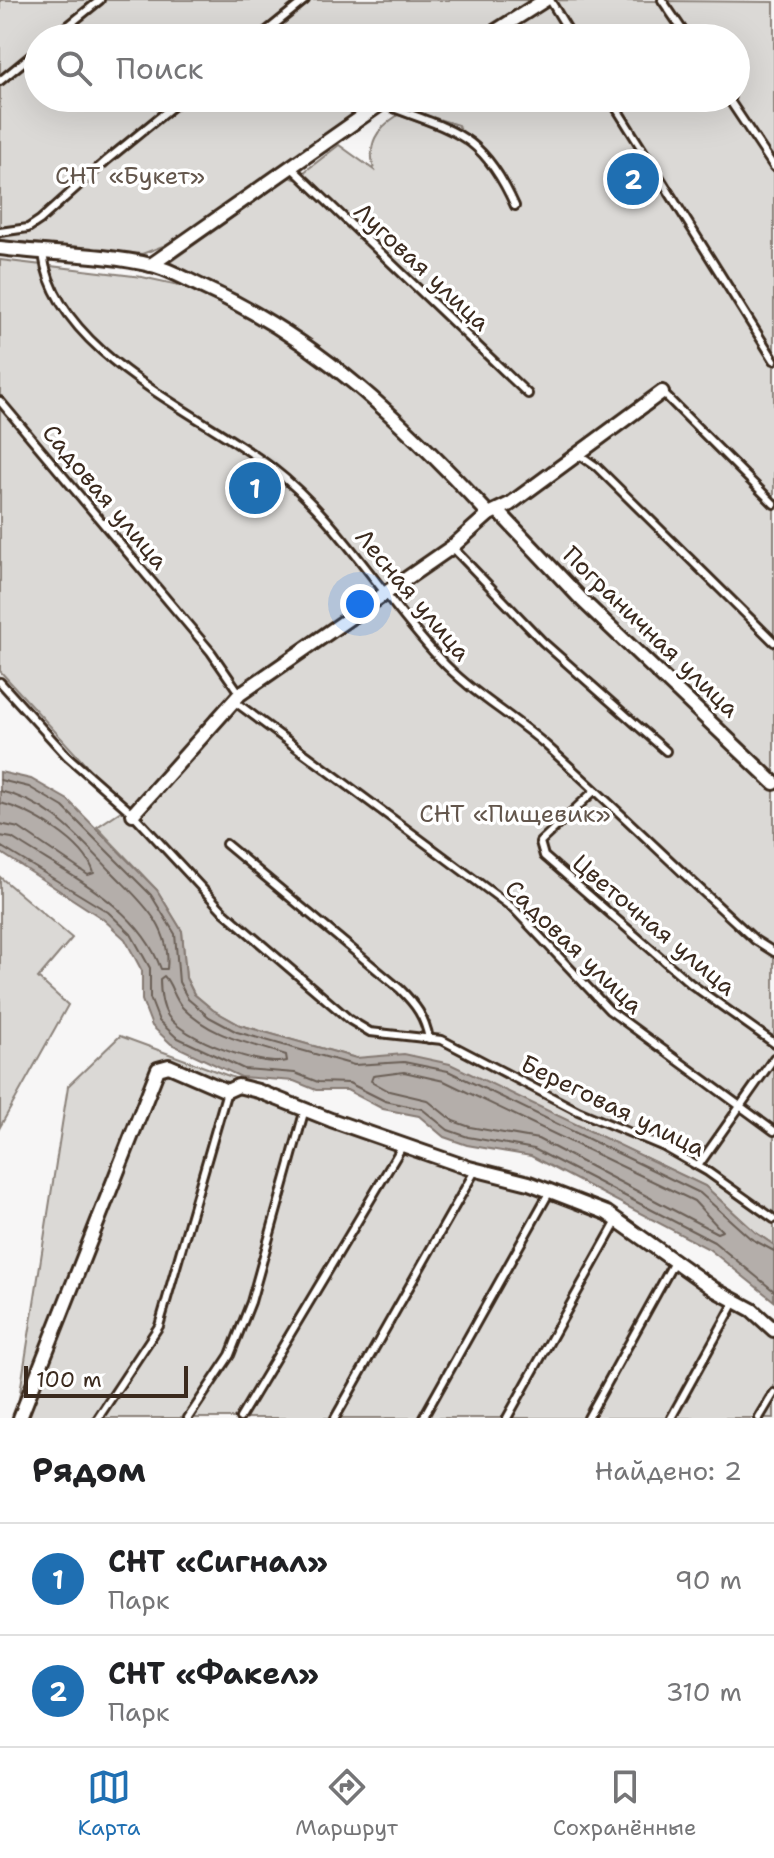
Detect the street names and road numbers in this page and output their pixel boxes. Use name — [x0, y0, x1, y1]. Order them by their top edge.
street label: Луговая улица — [347, 196, 497, 338]
street label: Садовая улица — [35, 418, 175, 576]
street label: Лесная улица — [348, 522, 478, 668]
street label: Пограничная улица — [556, 539, 746, 725]
street label: Цветочная улица — [566, 847, 743, 1003]
street label: Садовая улица — [498, 873, 650, 1021]
street label: Береговая улица — [515, 1047, 711, 1165]

